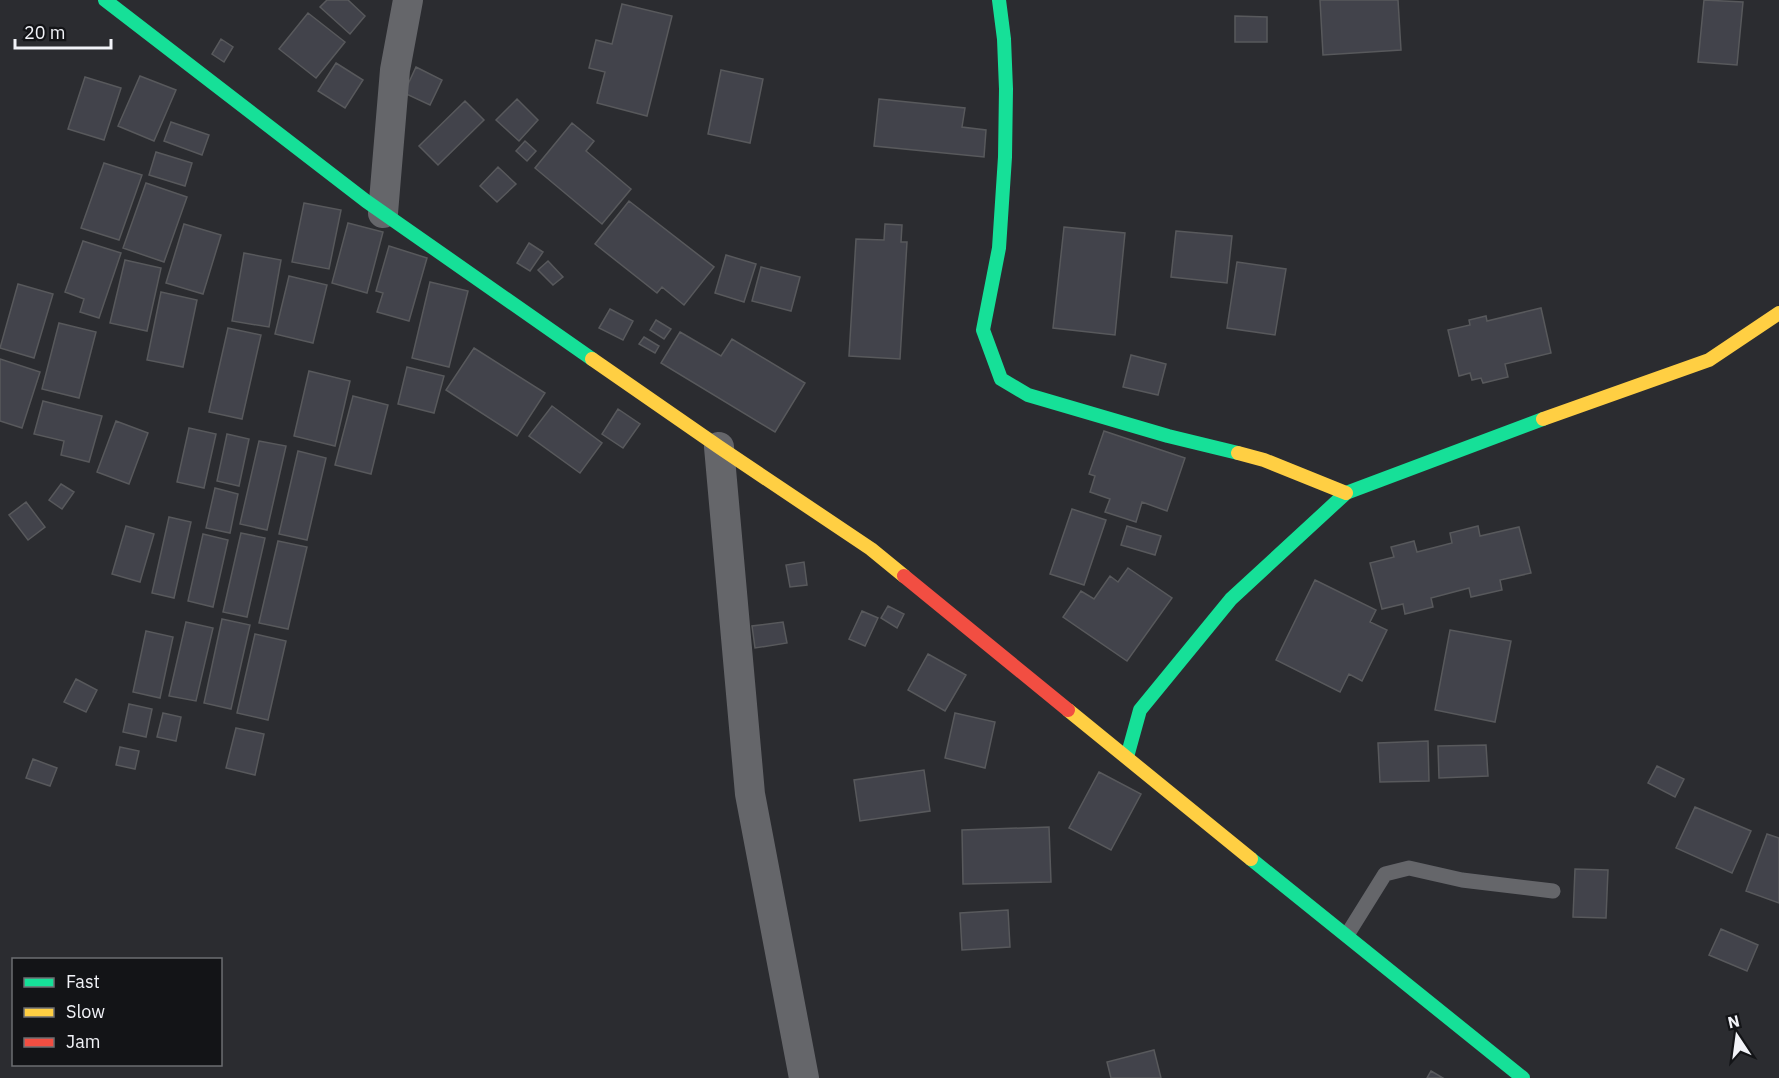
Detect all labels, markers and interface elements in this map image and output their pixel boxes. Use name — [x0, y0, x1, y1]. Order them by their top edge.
scale bar — [15, 12, 111, 50]
text: 20 m — [24, 21, 66, 44]
legend — [12, 958, 222, 1066]
text: Fast — [66, 970, 100, 993]
text: Slow — [66, 1000, 105, 1023]
north arrow — [1707, 1006, 1767, 1066]
text: N — [1726, 1010, 1742, 1032]
text: Jam — [66, 1030, 101, 1053]

